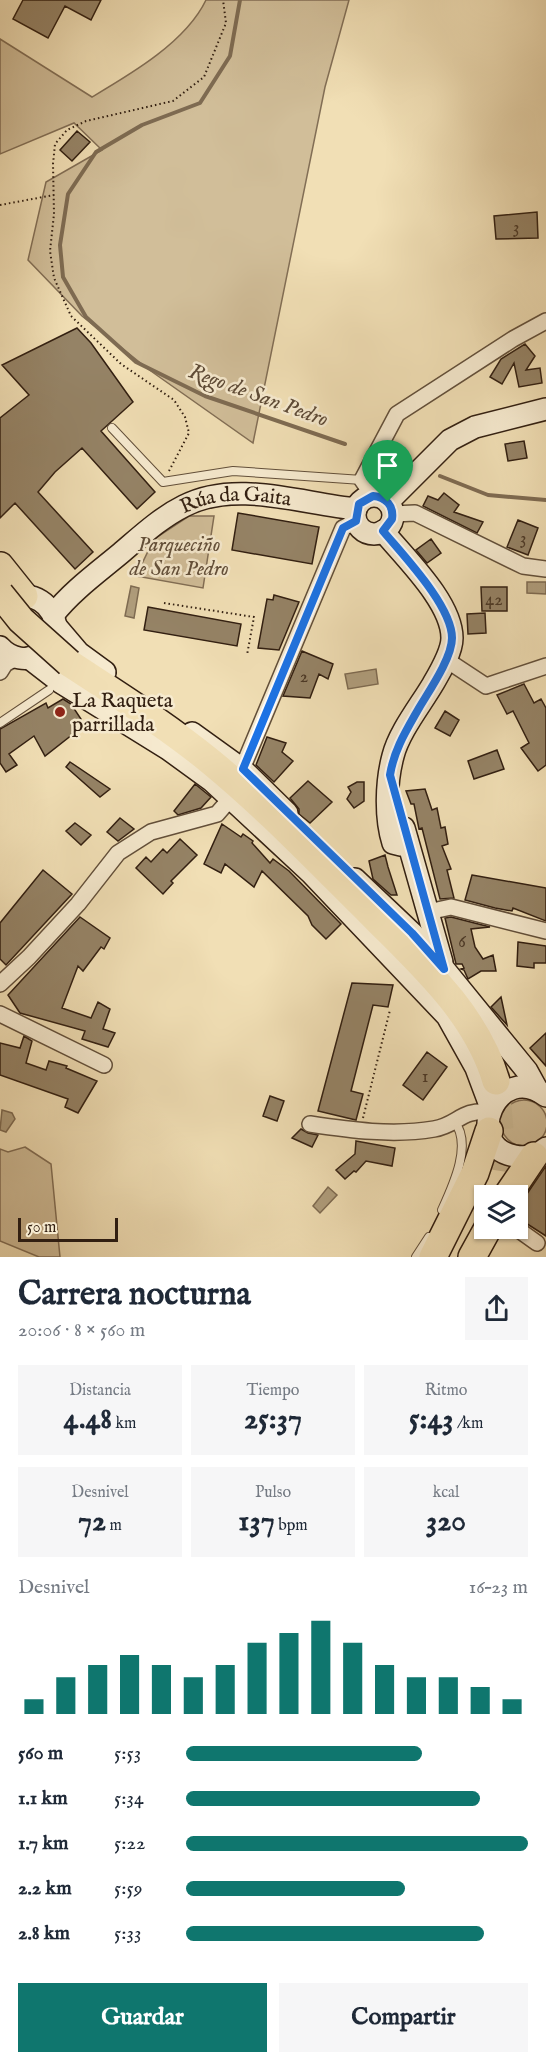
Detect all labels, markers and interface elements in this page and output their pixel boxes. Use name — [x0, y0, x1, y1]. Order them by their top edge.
house number: 3 — [513, 217, 519, 240]
water label: Rego de San Pedro — [185, 358, 332, 434]
pin — [362, 440, 413, 502]
icon: arrive — [371, 449, 404, 482]
street label: Rúa da Gaita — [176, 482, 294, 521]
house number: 3 — [520, 528, 526, 551]
park label: Parqueciño de San Pedro — [128, 532, 229, 583]
house number: 42 — [485, 589, 503, 612]
house number: 2 — [300, 666, 308, 689]
place label: La Raqueta parrillada — [72, 688, 174, 739]
marker: La Raqueta parrillada — [53, 705, 67, 719]
house number: 6 — [458, 931, 466, 954]
house number: 1 — [422, 1066, 428, 1089]
map controls — [474, 1185, 528, 1239]
button: layers — [474, 1185, 528, 1239]
scale bar — [18, 1215, 118, 1242]
text: 50 m — [27, 1218, 56, 1238]
text: Carrera nocturna — [18, 1274, 251, 1316]
button: share — [465, 1277, 528, 1340]
text: 20:06 · 8 × 560 m — [18, 1318, 145, 1343]
text: Distancia — [69, 1381, 131, 1401]
text: Tiempo — [247, 1381, 299, 1401]
text: Ritmo — [425, 1381, 467, 1401]
text: 4.48 — [64, 1401, 112, 1439]
text: 25:37 — [244, 1401, 302, 1439]
text: 5:43 — [409, 1401, 453, 1439]
text: km — [112, 1414, 136, 1434]
text: /km — [453, 1414, 483, 1434]
text: Desnivel — [71, 1483, 129, 1503]
text: Pulso — [255, 1483, 291, 1503]
text: kcal — [433, 1483, 459, 1503]
text: 72 — [78, 1503, 106, 1541]
text: 137 — [238, 1503, 275, 1541]
text: 320 — [426, 1503, 466, 1541]
text: m — [106, 1516, 122, 1536]
text: bpm — [275, 1516, 308, 1536]
text: Desnivel — [18, 1575, 90, 1600]
text: 16–23 m — [469, 1575, 528, 1600]
text: 560 m — [18, 1741, 63, 1766]
text: 5:53 — [114, 1741, 141, 1766]
text: 1.1 km — [18, 1786, 68, 1811]
text: 5:34 — [114, 1786, 144, 1811]
text: 1.7 km — [18, 1831, 69, 1856]
text: 5:22 — [114, 1831, 145, 1856]
text: 2.2 km — [18, 1876, 72, 1901]
text: 5:59 — [114, 1876, 143, 1901]
text: 2.8 km — [18, 1921, 70, 1946]
text: 5:33 — [114, 1921, 141, 1946]
button: Guardar — [18, 1983, 267, 2052]
button: Compartir — [279, 1983, 528, 2052]

